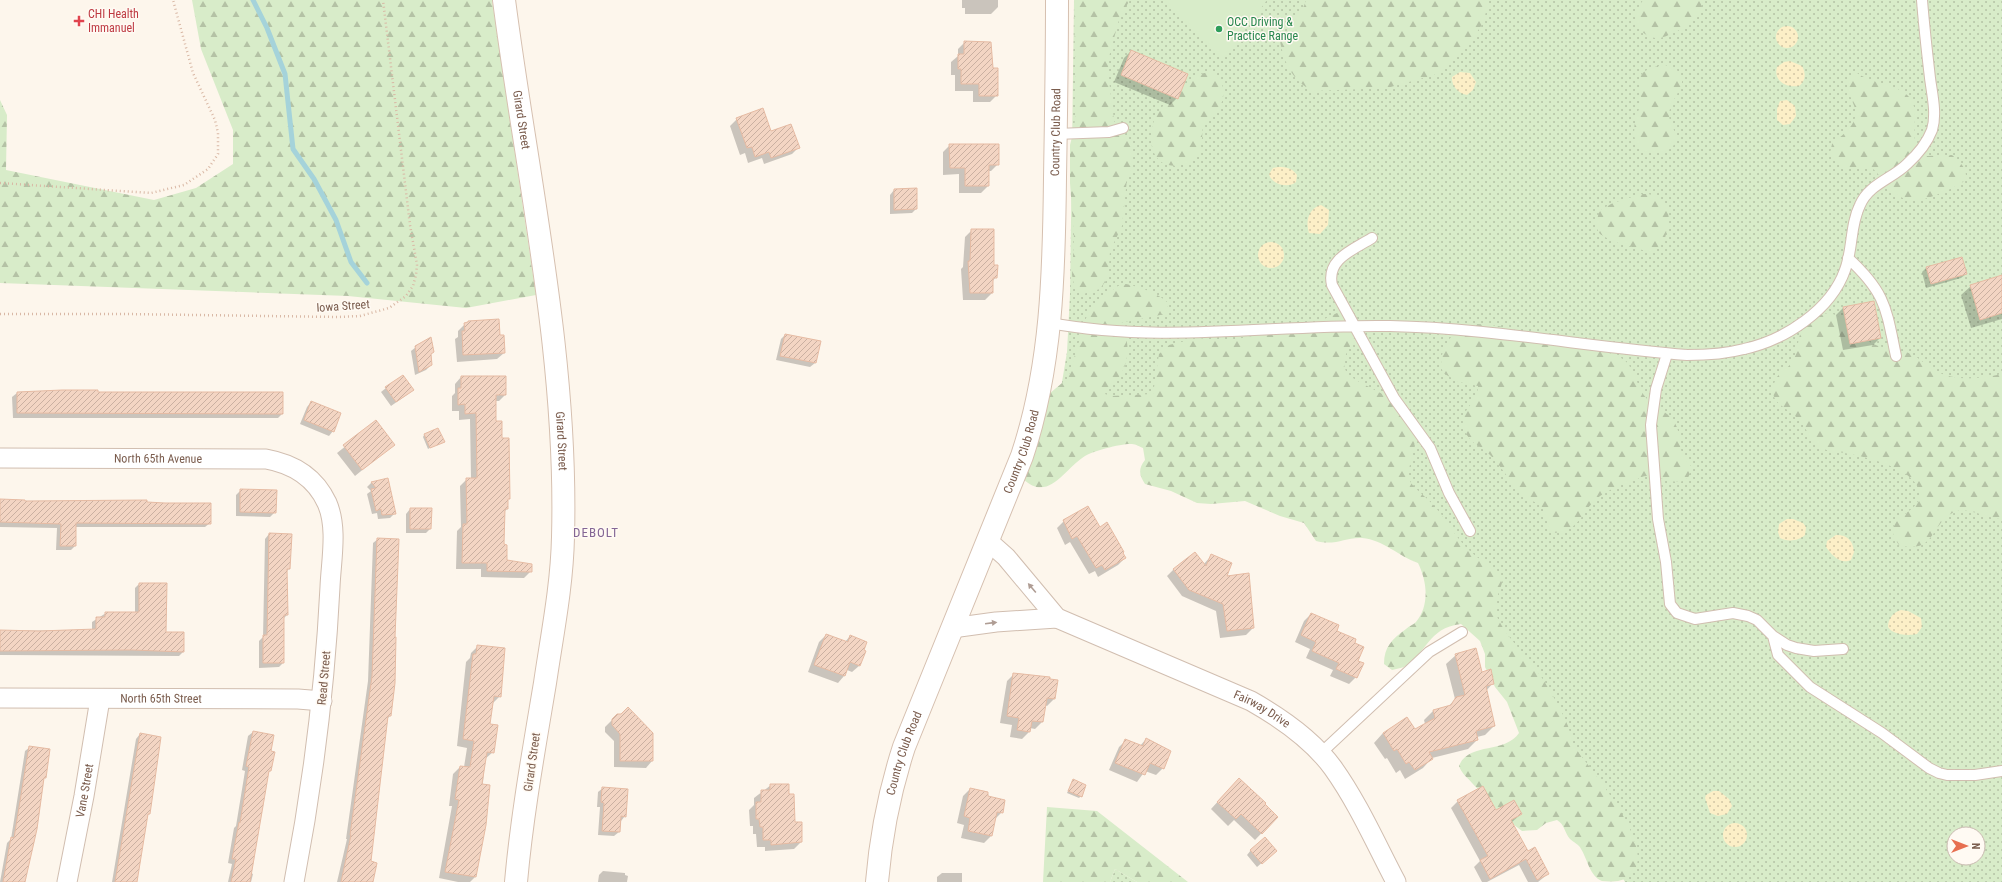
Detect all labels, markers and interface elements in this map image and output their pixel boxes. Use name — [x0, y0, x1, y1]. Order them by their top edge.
place label: CHI Health Immanuel — [88, 7, 139, 35]
marker: CHI Health Immanuel — [73, 15, 85, 27]
place label: OCC Driving & Practice Range — [1227, 15, 1298, 43]
marker: OCC Driving & Practice Range — [1214, 24, 1224, 34]
street label: Country Club Road — [1048, 88, 1063, 176]
street label: Girard Street — [510, 89, 533, 151]
street label: Iowa Street — [316, 297, 371, 315]
street label: Country Club Road — [1001, 408, 1042, 496]
street label: Girard Street — [553, 411, 570, 471]
street label: North 65th Avenue — [114, 451, 202, 466]
district label: DEBOLT — [573, 525, 619, 540]
one-way arrow — [1027, 583, 1036, 594]
one-way arrow — [985, 620, 997, 626]
street label: Read Street — [315, 650, 333, 706]
street label: Fairway Drive — [1232, 687, 1293, 731]
street label: North 65th Street — [120, 691, 202, 706]
street label: Country Club Road — [884, 709, 925, 797]
street label: Girard Street — [521, 731, 543, 792]
street label: Vane Street — [73, 762, 96, 819]
north arrow — [1946, 826, 1986, 866]
text: N — [1969, 843, 1982, 850]

